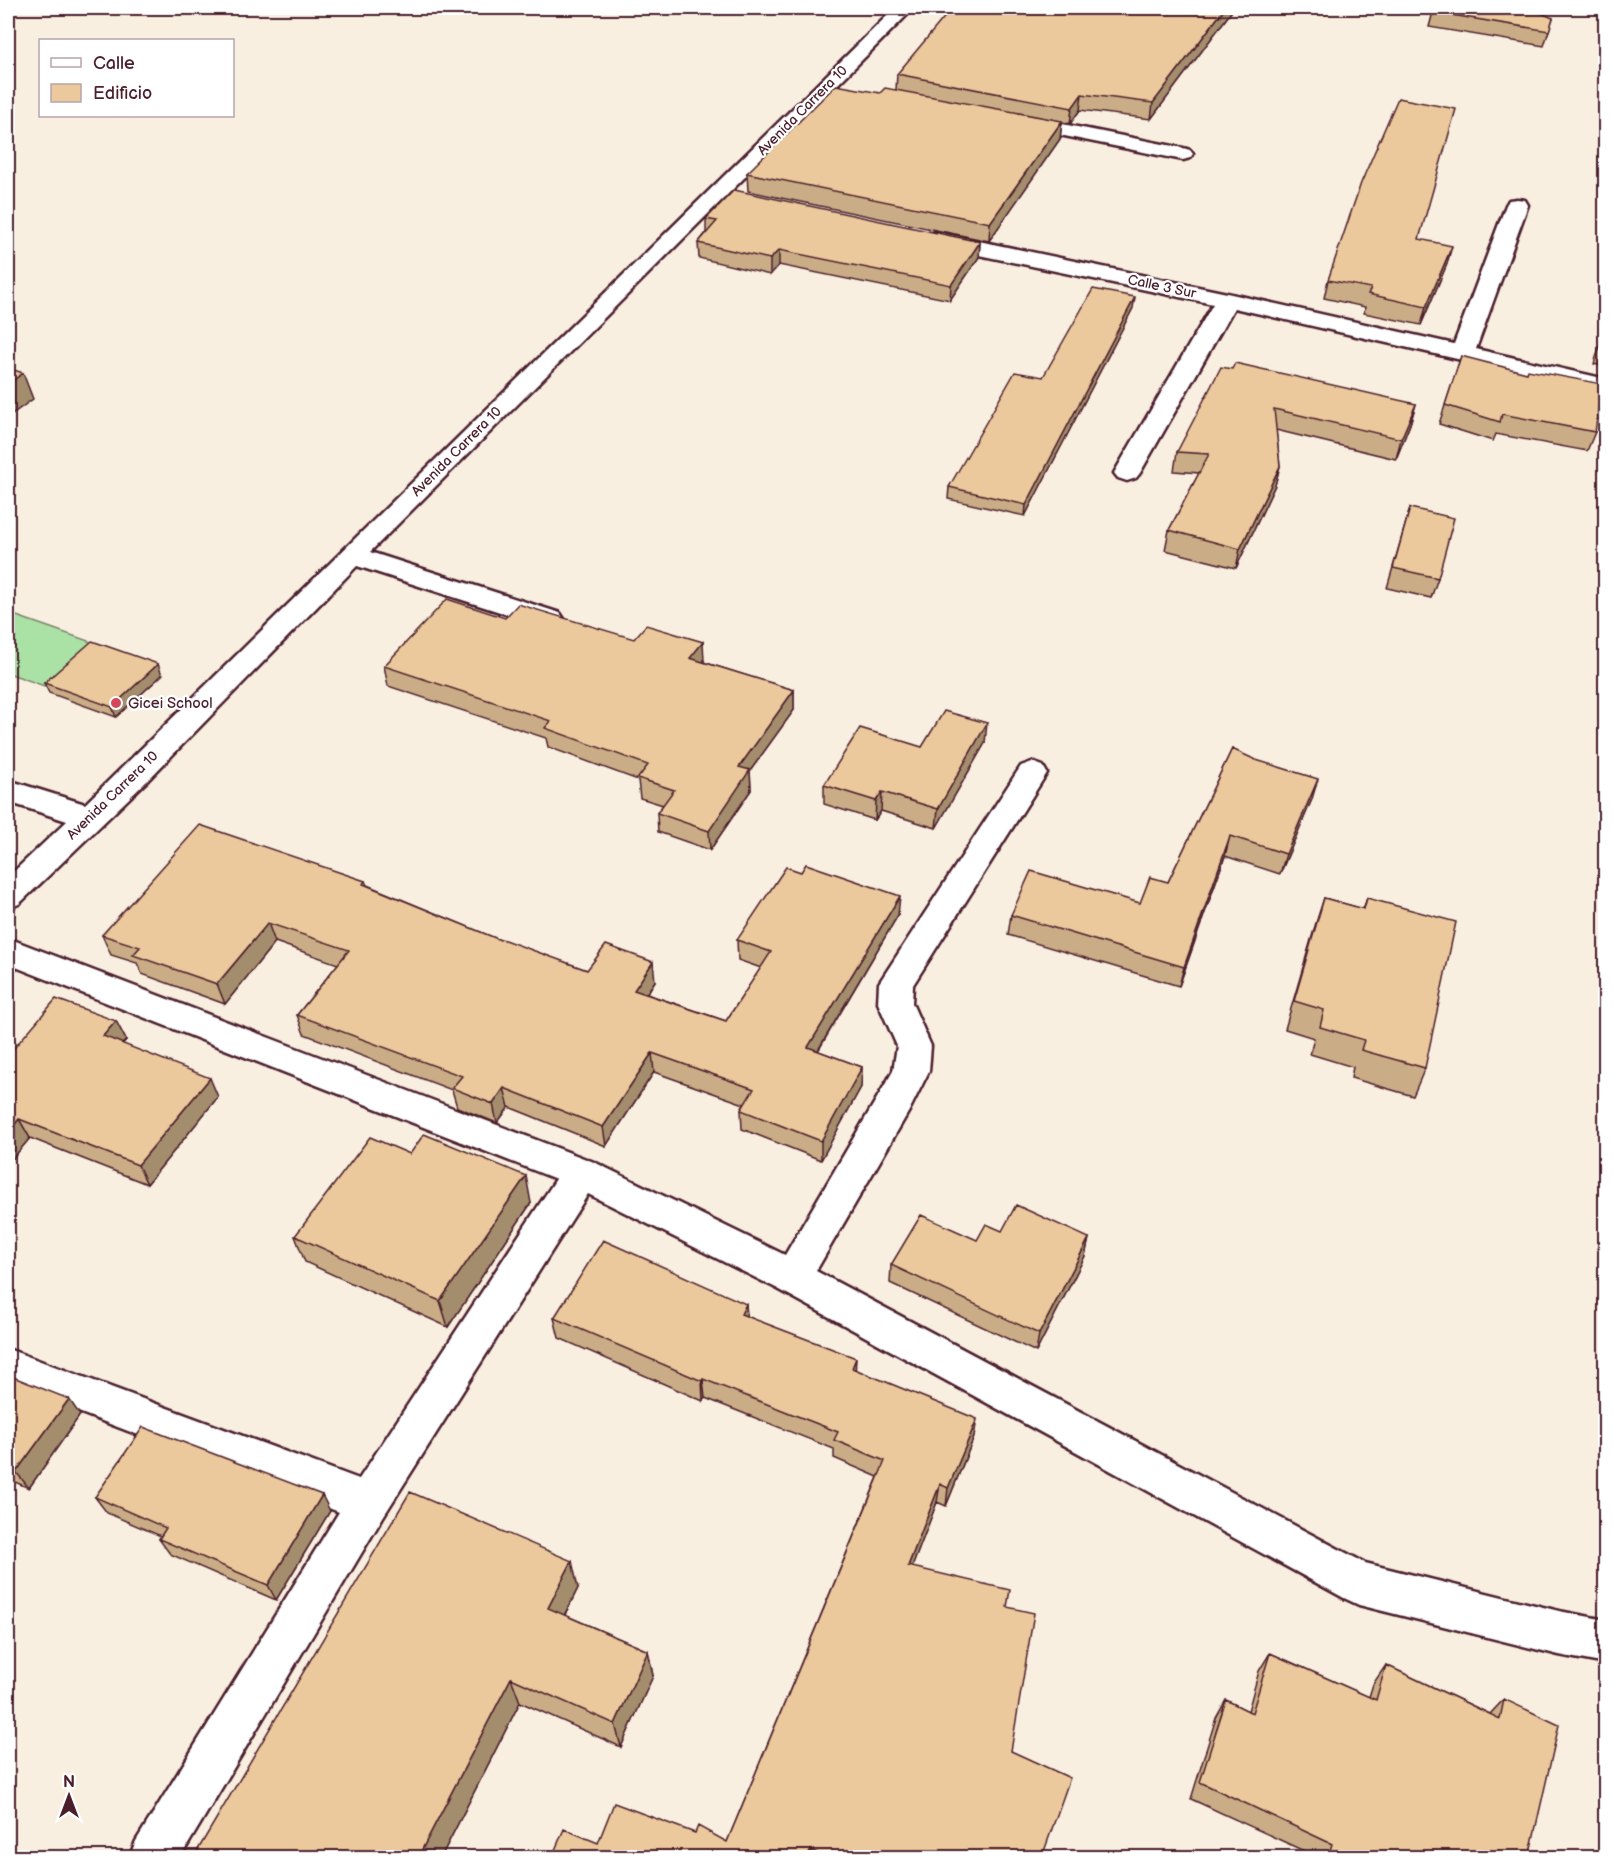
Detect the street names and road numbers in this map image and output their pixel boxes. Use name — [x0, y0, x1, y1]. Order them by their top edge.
street label: Avenida Carrera 10 — [754, 62, 851, 159]
street label: Calle 3 Sur — [1126, 271, 1199, 302]
street label: Avenida Carrera 10 — [408, 403, 505, 500]
street label: Avenida Carrera 10 — [63, 748, 161, 843]

